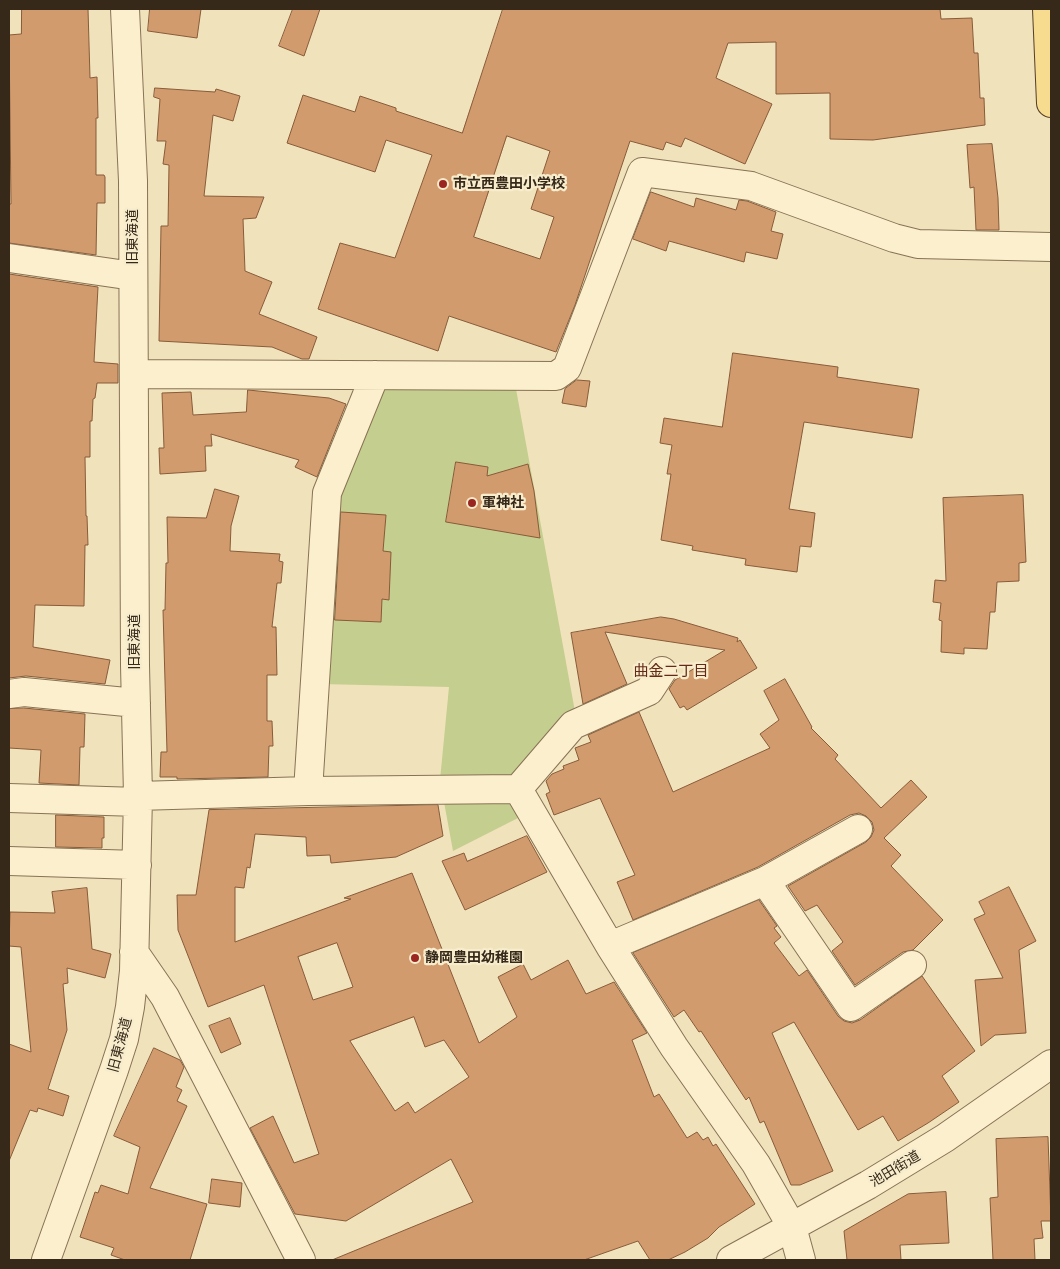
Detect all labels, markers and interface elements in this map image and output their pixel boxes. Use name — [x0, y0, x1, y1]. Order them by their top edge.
place label: 市立西豊田小学校 — [453, 176, 565, 192]
marker: 市立西豊田小学校 — [437, 178, 449, 190]
street label: 旧東海道 — [125, 209, 141, 265]
place label: 軍神社 — [482, 495, 524, 511]
marker: 軍神社 — [466, 497, 478, 509]
street label: 旧東海道 — [127, 614, 143, 670]
district label: 曲金二丁目 — [634, 662, 708, 680]
place label: 静岡豊田幼稚園 — [425, 950, 523, 966]
marker: 静岡豊田幼稚園 — [409, 952, 421, 964]
street label: 旧東海道 — [105, 1016, 135, 1074]
street label: 池田街道 — [867, 1147, 923, 1191]

